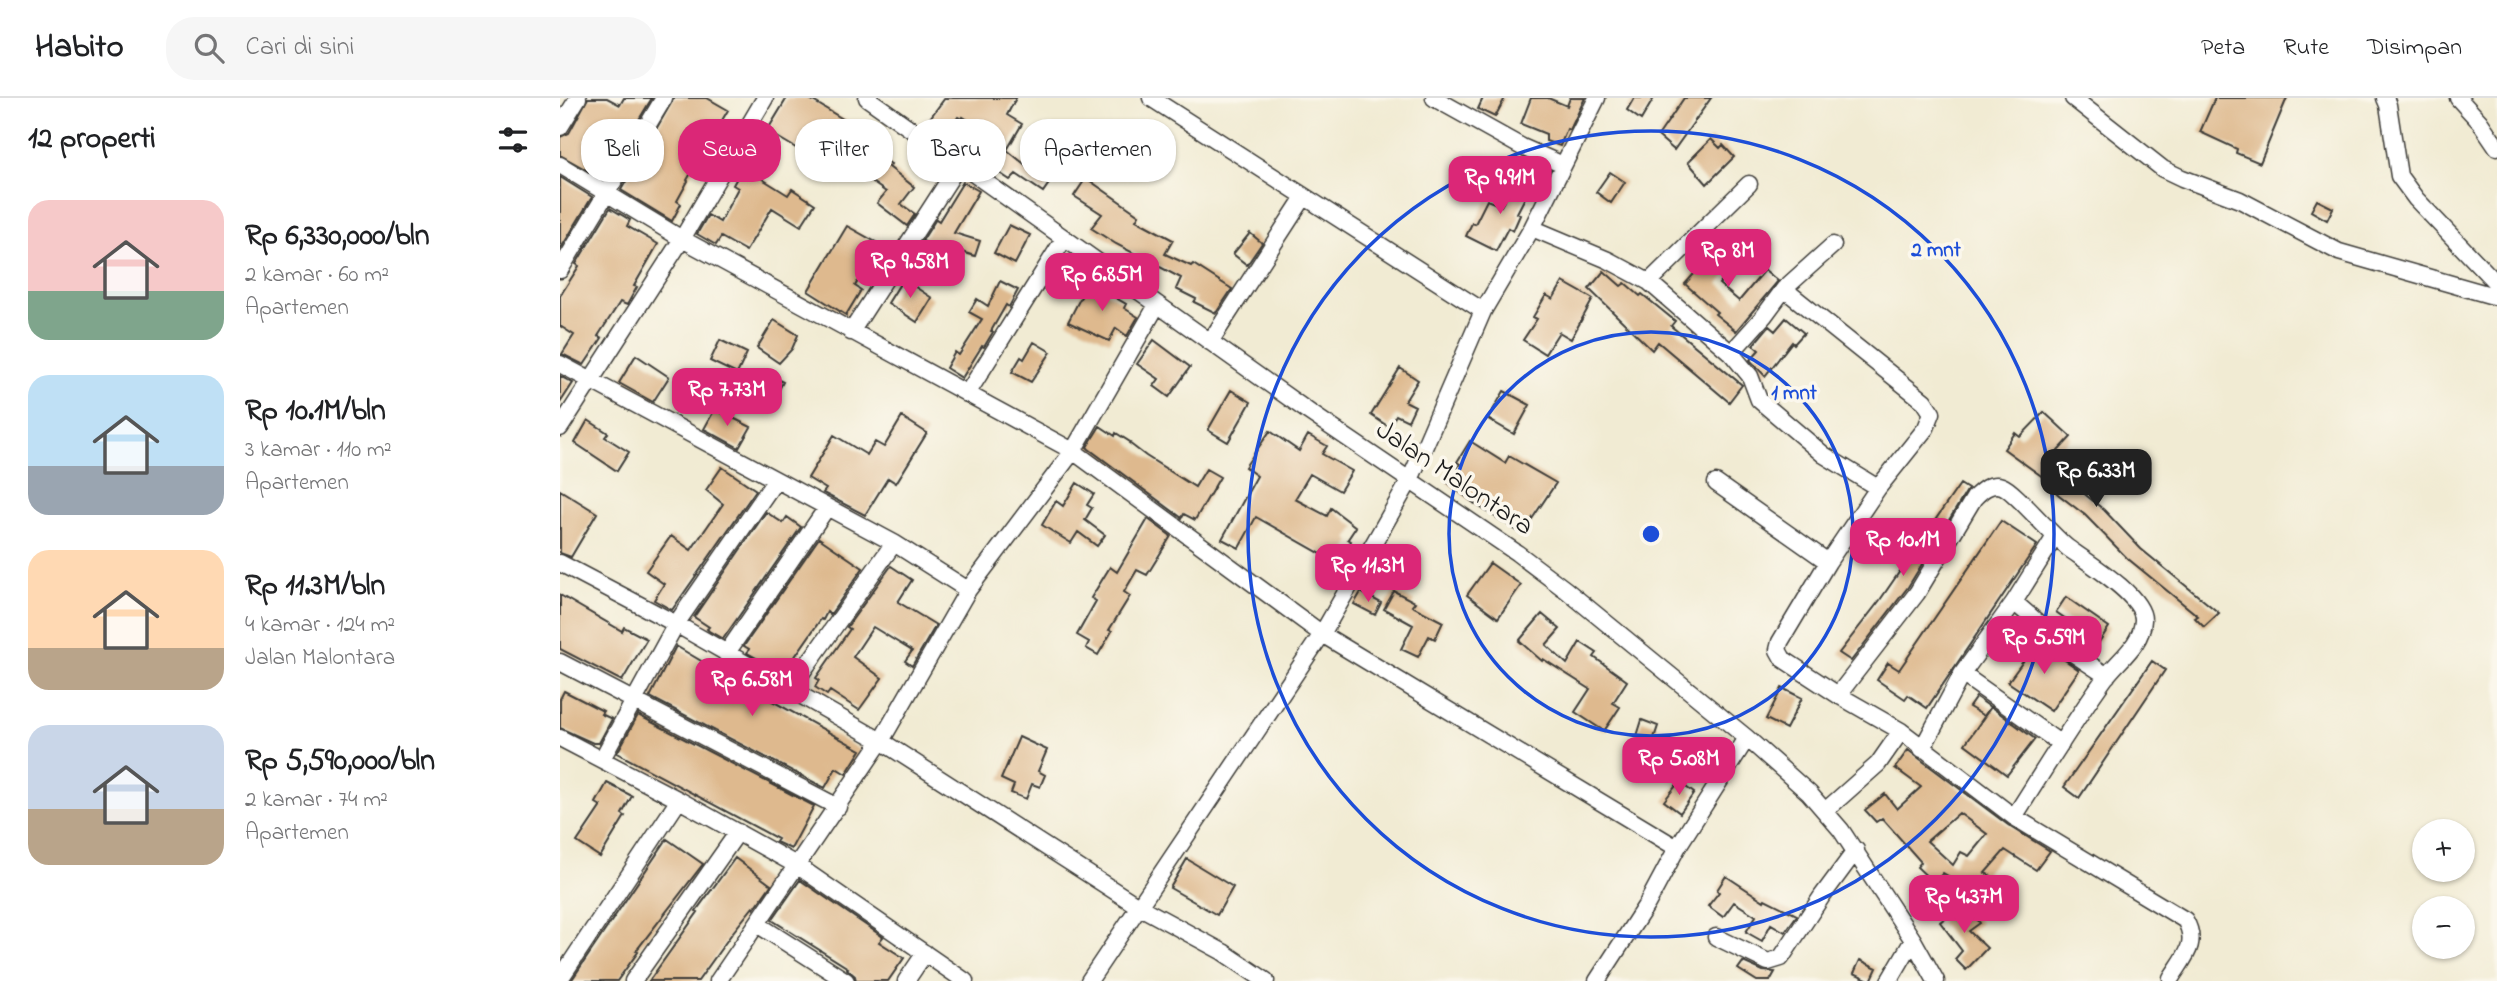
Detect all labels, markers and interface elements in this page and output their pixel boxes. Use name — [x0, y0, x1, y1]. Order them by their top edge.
search box — [166, 17, 656, 80]
text: Habito — [35, 24, 124, 72]
icon: search — [190, 29, 228, 67]
text: Cari di sini — [246, 29, 354, 67]
text: Peta — [2201, 31, 2245, 66]
text: Rute — [2283, 31, 2329, 66]
text: Disimpan — [2367, 31, 2462, 66]
text: 12 properti — [28, 118, 156, 162]
chip: Beli — [581, 119, 664, 182]
chip: Sewa — [678, 119, 781, 182]
chip: Filter — [795, 119, 893, 182]
chip: Baru — [907, 119, 1006, 182]
chip: Apartemen — [1020, 119, 1176, 182]
icon: filters — [494, 121, 532, 159]
pin: Rp 9.91M — [1428, 156, 1572, 216]
text: Rp 9.91M — [1465, 162, 1535, 195]
text: Rp 6,330,000/bln — [245, 215, 430, 259]
icon: home — [84, 228, 168, 312]
pin: Rp 8M — [1679, 230, 1777, 289]
text: Rp 8M — [1701, 235, 1755, 268]
text: 2 mnt — [1910, 236, 1962, 266]
pin: Rp 9.58M — [838, 240, 982, 300]
text: Rp 9.58M — [871, 246, 949, 279]
pin: Rp 6.85M — [1030, 254, 1174, 313]
text: 2 kamar · 60 m² — [245, 259, 389, 292]
text: Rp 6.85M — [1061, 259, 1143, 292]
text: Apartemen — [245, 292, 349, 325]
pin: Rp 7.73M — [655, 368, 799, 428]
text: Rp 7.73M — [688, 374, 766, 407]
text: 1 mnt — [1771, 379, 1818, 409]
text: Rp 10.1M/bln — [245, 390, 386, 434]
icon: home — [84, 403, 168, 487]
street label: Jalan Malontara — [1367, 411, 1541, 547]
text: 3 kamar · 110 m² — [245, 434, 392, 467]
pin: Rp 6.33M — [2024, 450, 2168, 509]
text: Rp 6.33M — [2057, 455, 2135, 488]
text: Apartemen — [245, 467, 349, 500]
pin: Rp 10.1M — [1831, 518, 1975, 578]
centre of rings — [1639, 522, 1663, 546]
text: Rp 10.1M — [1866, 524, 1940, 557]
pin: Rp 11.3M — [1296, 545, 1440, 604]
text: Rp 11.3M — [1331, 550, 1405, 583]
text: Rp 11.3M/bln — [245, 565, 385, 609]
icon: home — [84, 578, 168, 662]
text: 4 kamar · 124 m² — [245, 609, 395, 642]
pin: Rp 5.59M — [1972, 616, 2116, 676]
text: Rp 5.59M — [2003, 622, 2085, 655]
text: Jalan Malontara — [245, 642, 395, 675]
pin: Rp 6.58M — [680, 658, 824, 718]
text: Rp 6.58M — [711, 664, 793, 697]
pin: Rp 5.08M — [1607, 738, 1751, 797]
text: Rp 5,590,000/bln — [245, 740, 435, 784]
text: Rp 5.08M — [1638, 743, 1720, 776]
icon: home — [84, 753, 168, 837]
text: 2 kamar · 74 m² — [245, 784, 388, 817]
text: Apartemen — [245, 817, 349, 850]
map controls — [2412, 819, 2475, 959]
button: + — [2412, 819, 2475, 882]
pin: Rp 4.37M — [1892, 876, 2036, 935]
text: Rp 4.37M — [1925, 881, 2003, 914]
button: − — [2412, 896, 2475, 959]

